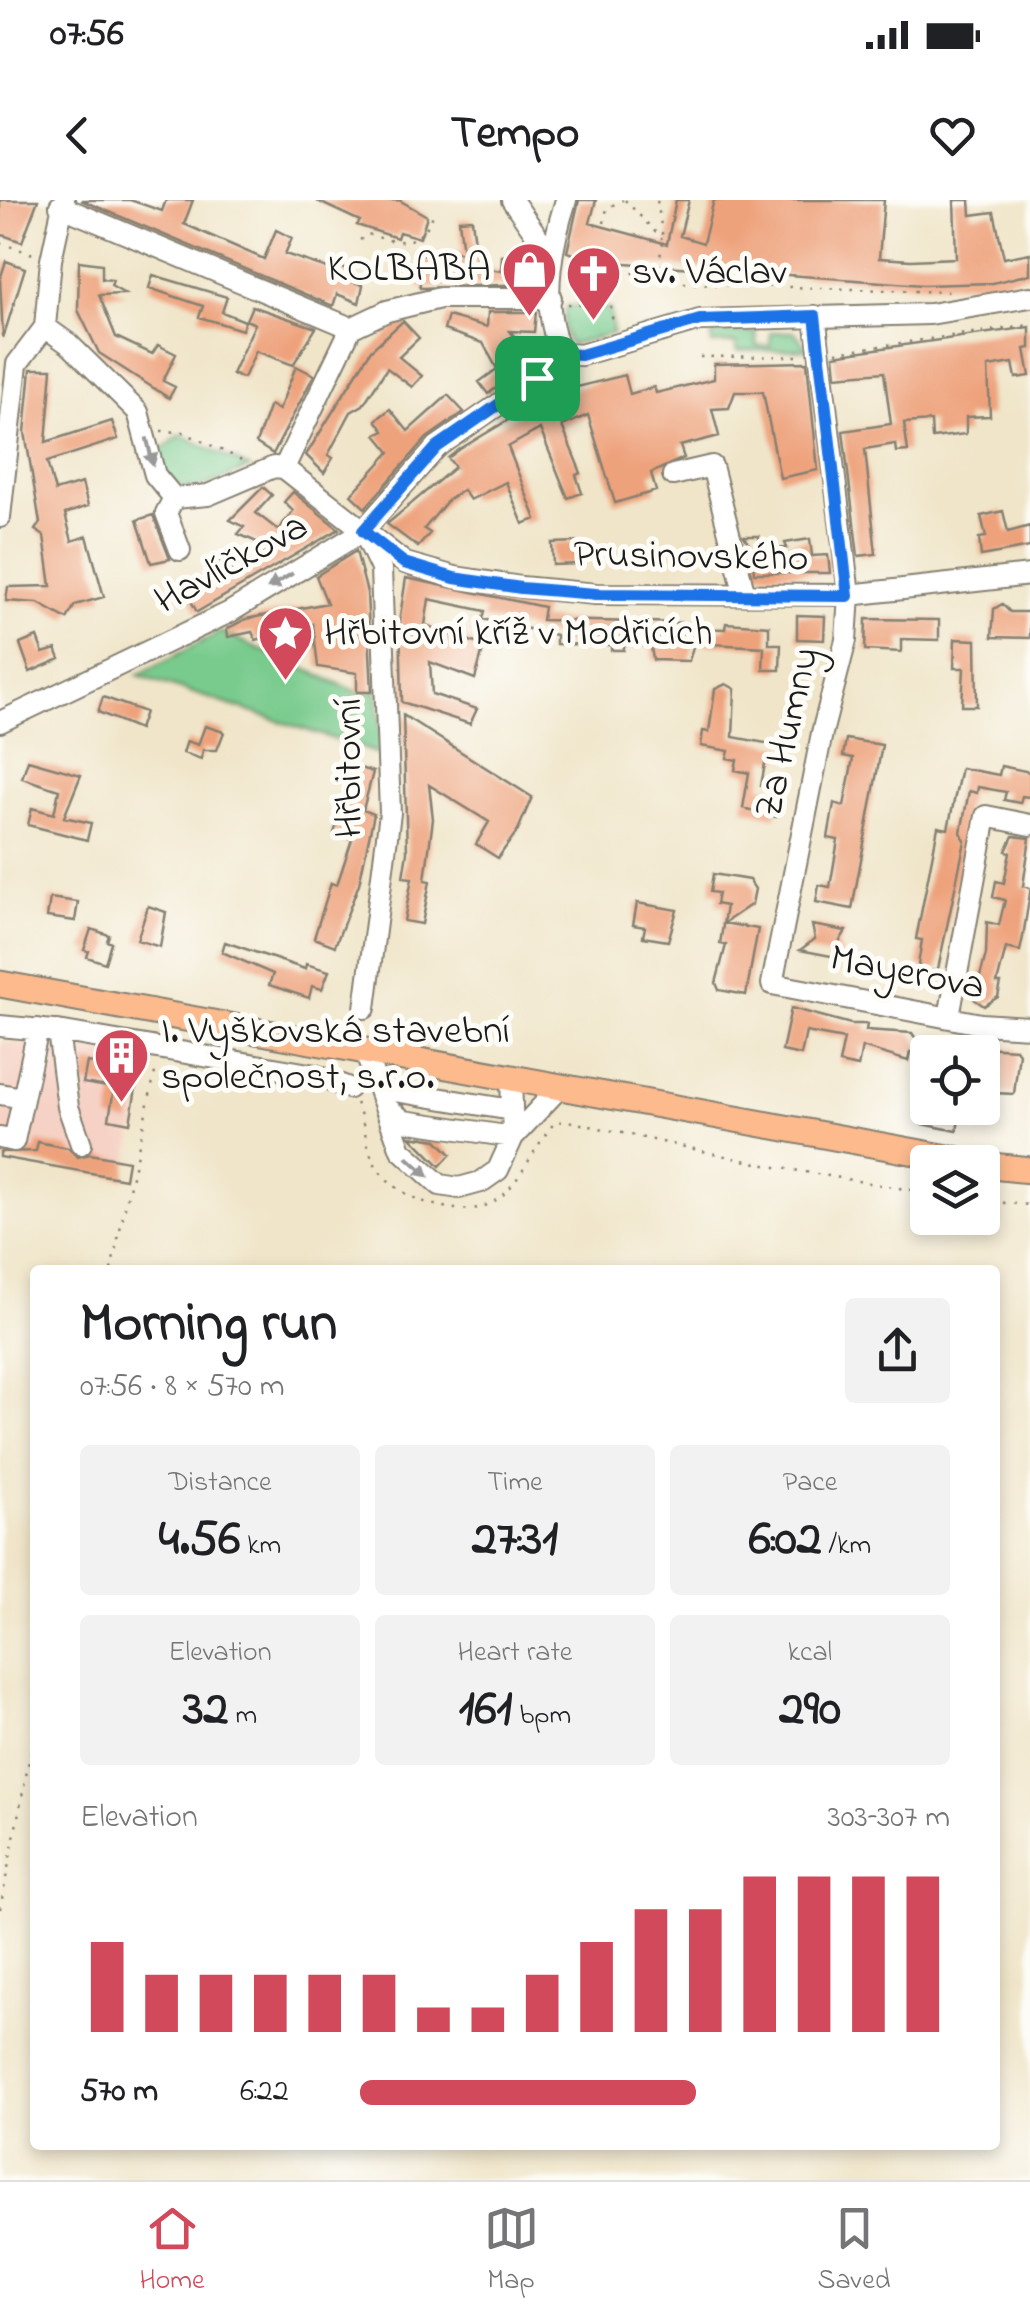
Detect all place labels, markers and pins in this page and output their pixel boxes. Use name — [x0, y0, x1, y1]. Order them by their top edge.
shop icon: KOLBABA — [500, 240, 560, 319]
place label: KOLBABA — [327, 241, 491, 300]
church icon: sv. Václav — [563, 243, 623, 322]
place label: sv. Václav — [632, 244, 787, 303]
pin — [495, 336, 580, 421]
place icon: Hřbitovní kříž v Modřicích — [255, 604, 315, 683]
place label: Hřbitovní kříž v Modřicích — [324, 605, 713, 664]
place label: I. Vyškovská stavební společnost, s.r.o. — [161, 1003, 510, 1108]
building icon: I. Vyškovská stavební společnost, s.r.o. — [92, 1025, 152, 1104]

